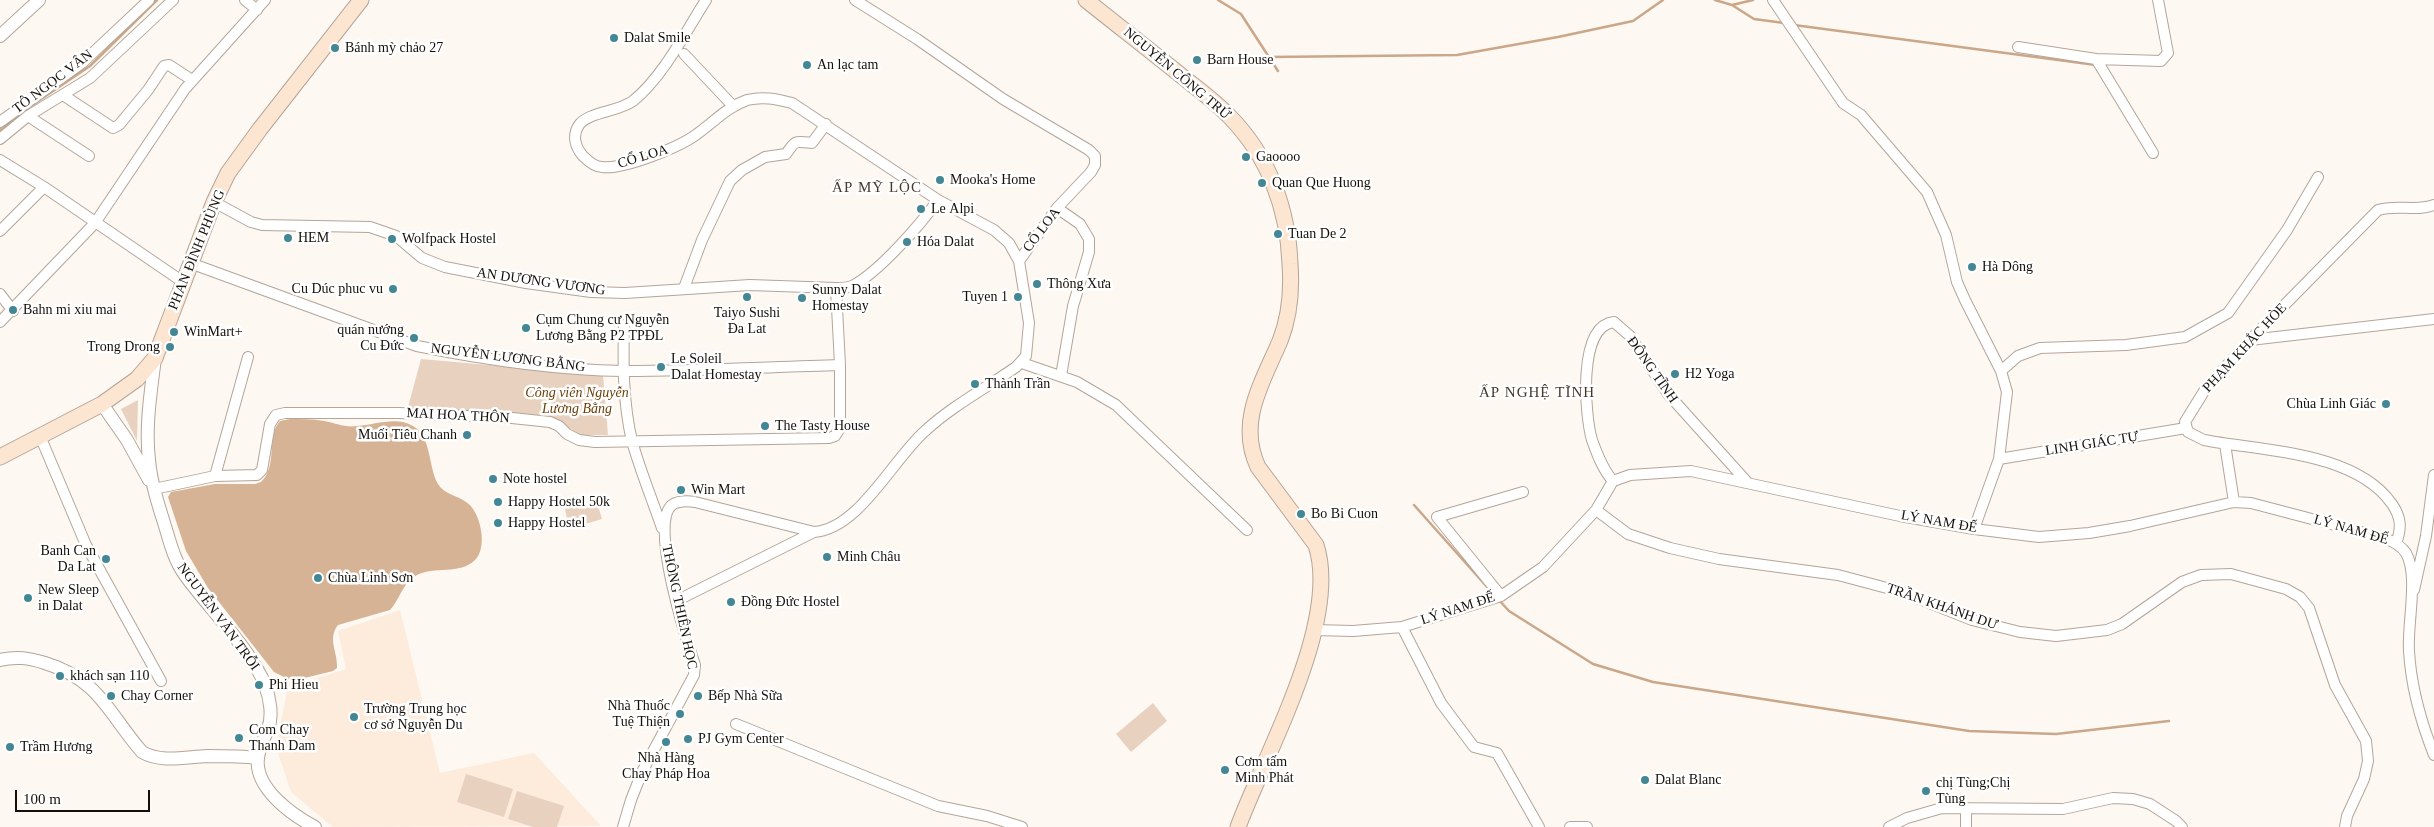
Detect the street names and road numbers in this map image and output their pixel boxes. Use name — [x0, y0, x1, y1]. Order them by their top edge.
street label: NGUYỄN CÔNG TRỨ — [1120, 24, 1234, 124]
street label: TÔ NGỌC VÂN — [10, 47, 96, 117]
street label: CỔ LOA — [616, 141, 670, 173]
street label: PHAN ĐÌNH PHÙNG — [165, 187, 229, 313]
street label: CỔ LOA — [1020, 204, 1064, 256]
street label: AN DƯƠNG VƯƠNG — [476, 265, 606, 299]
street label: PHẠM KHẮC HÒE — [2199, 300, 2291, 396]
street label: ĐÔNG TĨNH — [1623, 333, 1681, 407]
street label: NGUYỄN LƯƠNG BẰNG — [430, 340, 586, 376]
street label: MAI HOA THÔN — [406, 405, 510, 427]
street label: LINH GIÁC TỰ — [2044, 428, 2140, 460]
street label: LÝ NAM ĐẾ — [1900, 507, 1978, 537]
street label: LÝ NAM ĐẾ — [2312, 511, 2390, 549]
street label: THÔNG THIÊN HỌC — [658, 543, 700, 671]
street label: NGUYỄN VĂN TRỖI — [173, 560, 263, 674]
street label: TRẦN KHÁNH DƯ — [1884, 580, 2000, 634]
street label: LÝ NAM ĐẾ — [1419, 589, 1497, 629]

